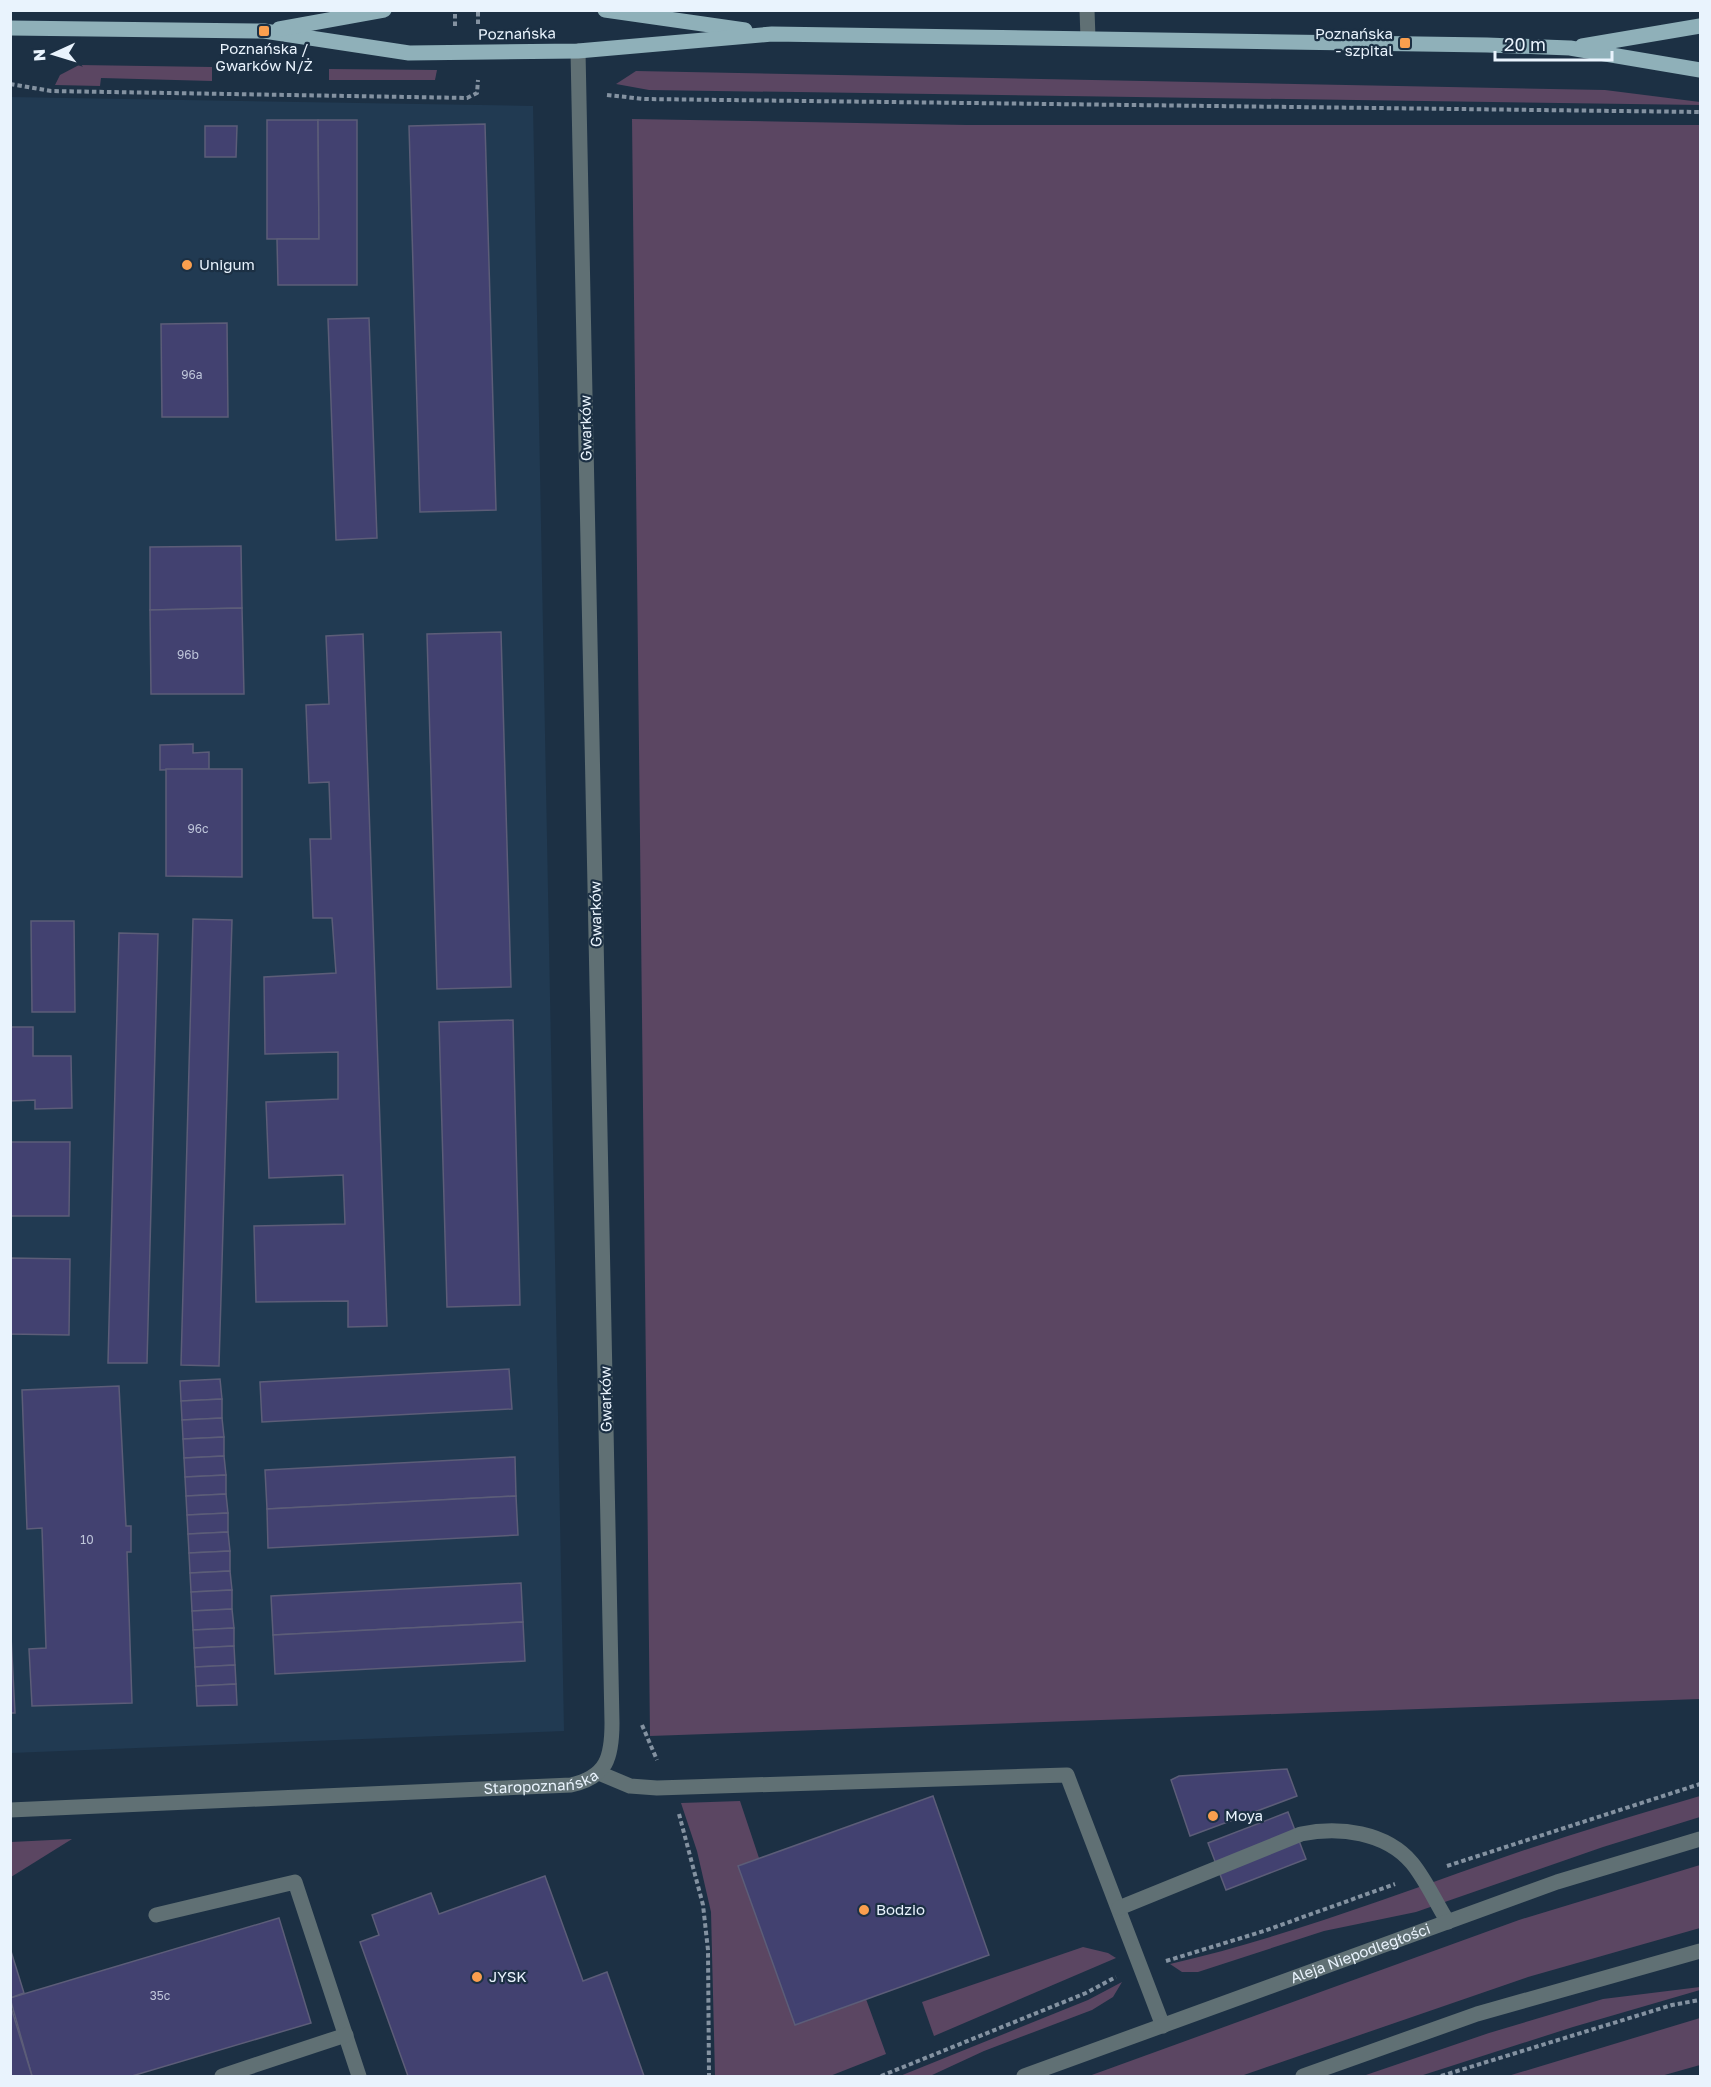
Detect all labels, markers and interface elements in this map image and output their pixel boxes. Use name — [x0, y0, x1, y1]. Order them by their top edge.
street label: Poznańska — [478, 23, 556, 43]
north arrow — [24, 24, 84, 84]
marker: Poznańska / Gwarków N/Ż — [257, 24, 271, 38]
place label: Poznańska - szpital — [1315, 24, 1393, 59]
scale bar — [1495, 24, 1612, 62]
text: 20 m — [1504, 33, 1546, 55]
marker: Poznańska - szpital — [1398, 36, 1412, 50]
place label: Poznańska / Gwarków N/Ż — [215, 39, 313, 74]
text: N — [29, 48, 49, 62]
place label: Unigum — [199, 255, 255, 273]
marker: Unigum — [180, 258, 194, 272]
house number: 96a — [181, 367, 203, 382]
street label: Gwarków — [575, 395, 595, 461]
house number: 96b — [177, 647, 199, 662]
house number: 96c — [187, 821, 209, 836]
street label: Gwarków — [585, 881, 605, 947]
street label: Gwarków — [595, 1366, 615, 1432]
house number: 10 — [80, 1532, 94, 1547]
street label: Staropoznańska — [483, 1765, 602, 1797]
place label: Moya — [1225, 1806, 1263, 1824]
marker: Moya — [1206, 1809, 1220, 1823]
place label: Bodzio — [876, 1900, 925, 1918]
marker: Bodzio — [857, 1903, 871, 1917]
street label: Aleja Niepodległości — [1288, 1919, 1433, 1986]
place label: JYSK — [489, 1967, 527, 1985]
marker: JYSK — [470, 1970, 484, 1984]
house number: 35c — [150, 1988, 171, 2003]

